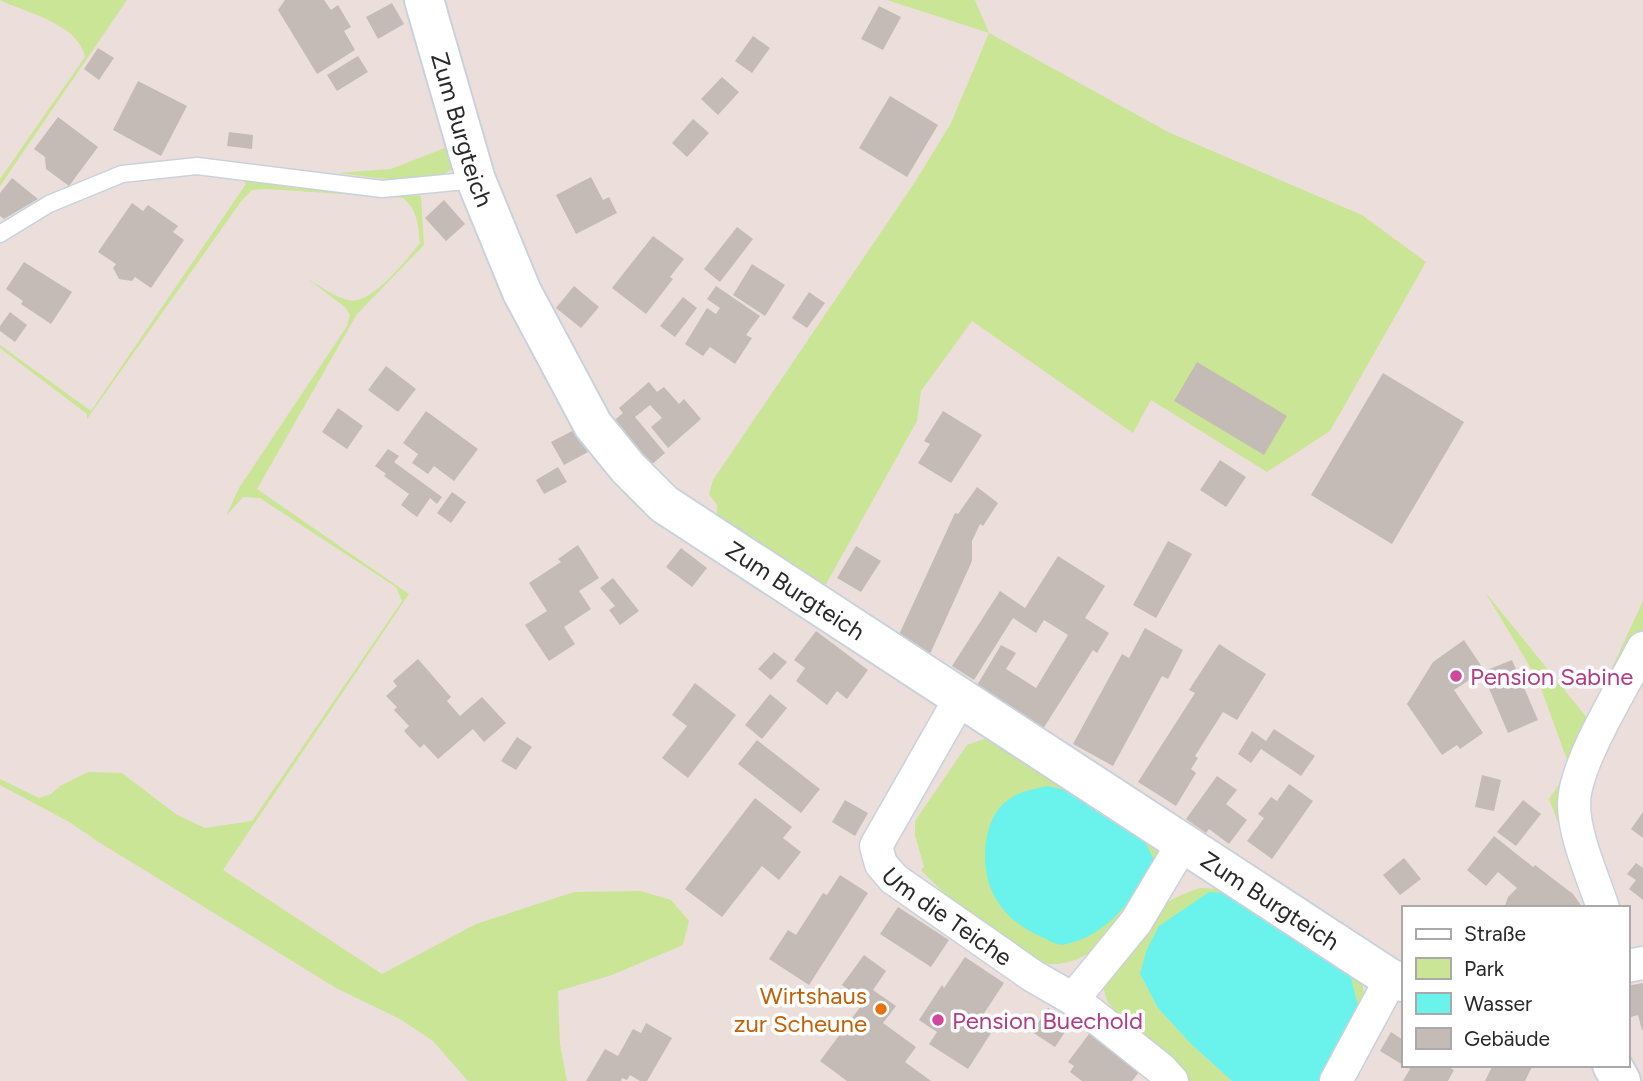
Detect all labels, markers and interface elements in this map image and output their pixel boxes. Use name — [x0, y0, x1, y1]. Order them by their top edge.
street label: Zum Burgteich — [425, 49, 500, 211]
street label: Zum Burgteich — [721, 534, 871, 646]
place label: Pension Sabine — [1470, 662, 1633, 691]
marker: Pension Sabine — [1448, 668, 1464, 684]
street label: Zum Burgteich — [1196, 844, 1345, 956]
street label: Um die Teiche — [876, 861, 1018, 972]
legend — [1402, 906, 1629, 1067]
text: Straße — [1464, 921, 1526, 946]
text: Park — [1464, 956, 1505, 981]
place label: Wirtshaus zur Scheune — [734, 981, 867, 1038]
text: Wasser — [1464, 991, 1532, 1016]
marker: Wirtshaus zur Scheune — [873, 1001, 889, 1017]
place label: Pension Buechold — [952, 1006, 1143, 1035]
marker: Pension Buechold — [930, 1012, 946, 1028]
text: Gebäude — [1464, 1026, 1550, 1051]

